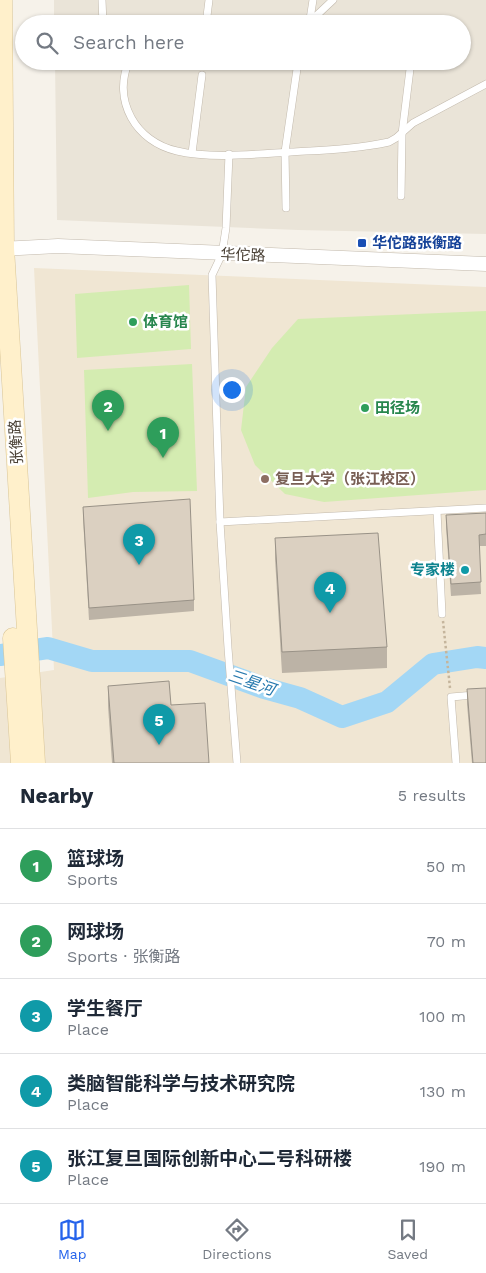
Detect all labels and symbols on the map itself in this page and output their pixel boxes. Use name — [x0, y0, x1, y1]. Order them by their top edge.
place label: 华佗路张衡路 — [372, 234, 462, 252]
marker: 华佗路张衡路 — [356, 237, 368, 249]
street label: 华佗路 — [220, 245, 266, 265]
place label: 体育馆 — [143, 313, 188, 331]
marker: 体育馆 — [127, 316, 139, 328]
your location — [219, 377, 245, 403]
pin: 2 — [92, 390, 124, 431]
place label: 田径场 — [375, 399, 420, 417]
marker: 田径场 — [359, 402, 371, 414]
pin: 1 — [147, 417, 179, 458]
street label: 张衡路 — [6, 419, 26, 465]
place label: 复旦大学（张江校区） — [275, 470, 425, 488]
marker: 复旦大学（张江校区） — [259, 473, 271, 485]
pin: 3 — [123, 524, 155, 565]
place label: 专家楼 — [410, 561, 455, 579]
marker: 专家楼 — [459, 564, 471, 576]
pin: 4 — [314, 572, 346, 613]
water label: 三星河 — [226, 666, 280, 700]
pin: 5 — [143, 704, 175, 745]

